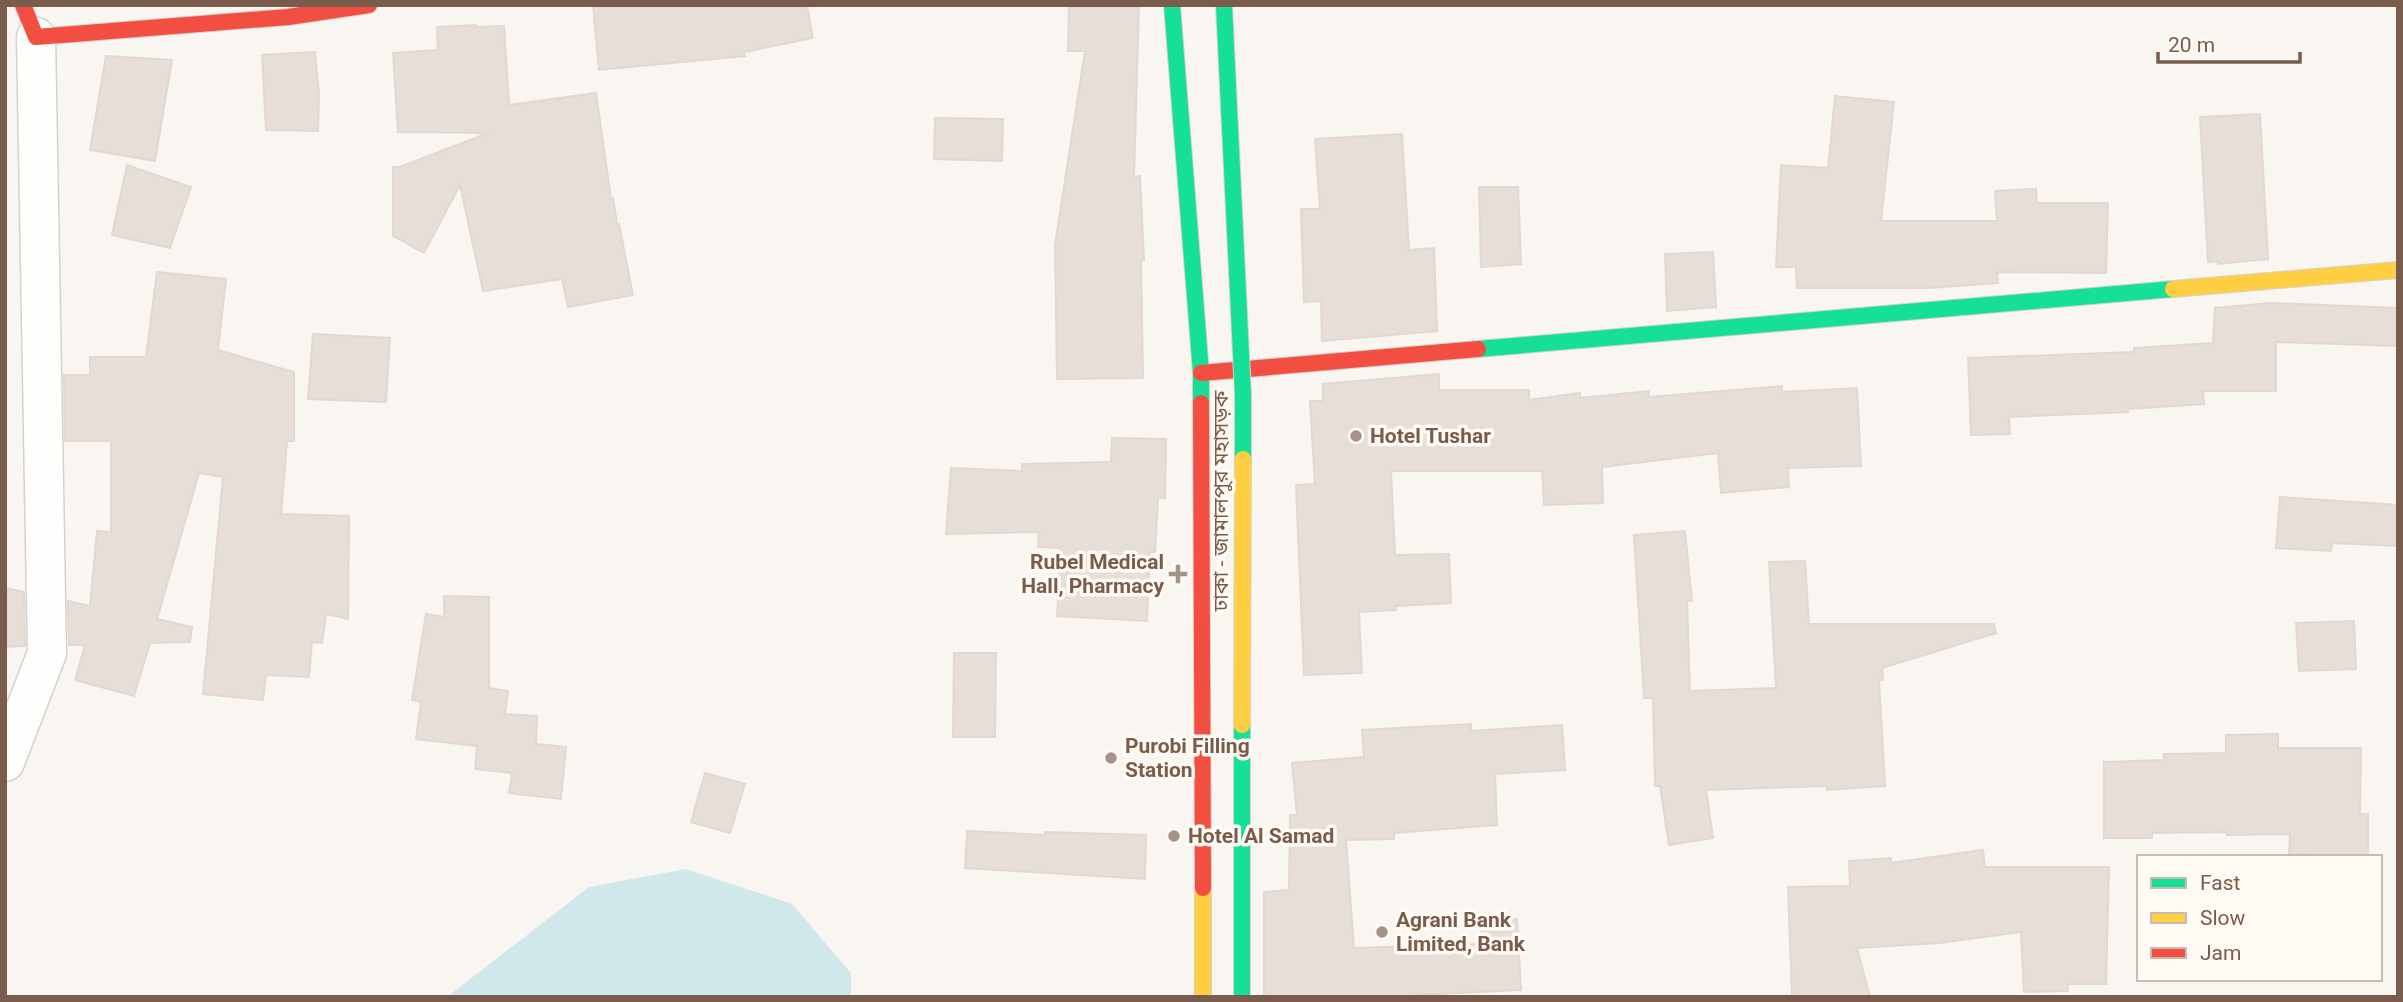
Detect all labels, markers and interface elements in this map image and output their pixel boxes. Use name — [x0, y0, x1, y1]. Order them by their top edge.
scale bar — [2158, 21, 2300, 65]
text: 20 m — [2168, 33, 2215, 57]
street label: ঢাকা - জামালপুর মহাসড়ক — [1209, 390, 1233, 612]
place label: Hotel Tushar — [1370, 424, 1491, 448]
marker: Hotel Tushar — [1348, 428, 1364, 444]
place label: Rubel Medical Hall, Pharmacy — [1021, 550, 1164, 598]
marker: Rubel Medical Hall, Pharmacy — [1170, 566, 1186, 582]
place label: Purobi Filling Station — [1125, 734, 1250, 782]
marker: Purobi Filling Station — [1103, 750, 1119, 766]
place label: Hotel Al Samad — [1188, 824, 1334, 848]
marker: Hotel Al Samad — [1166, 828, 1182, 844]
legend — [2137, 855, 2382, 981]
text: Fast — [2200, 871, 2241, 895]
text: Slow — [2200, 906, 2246, 930]
place label: Agrani Bank Limited, Bank — [1396, 908, 1526, 956]
marker: Agrani Bank Limited, Bank — [1374, 924, 1390, 940]
text: Jam — [2200, 941, 2241, 965]

